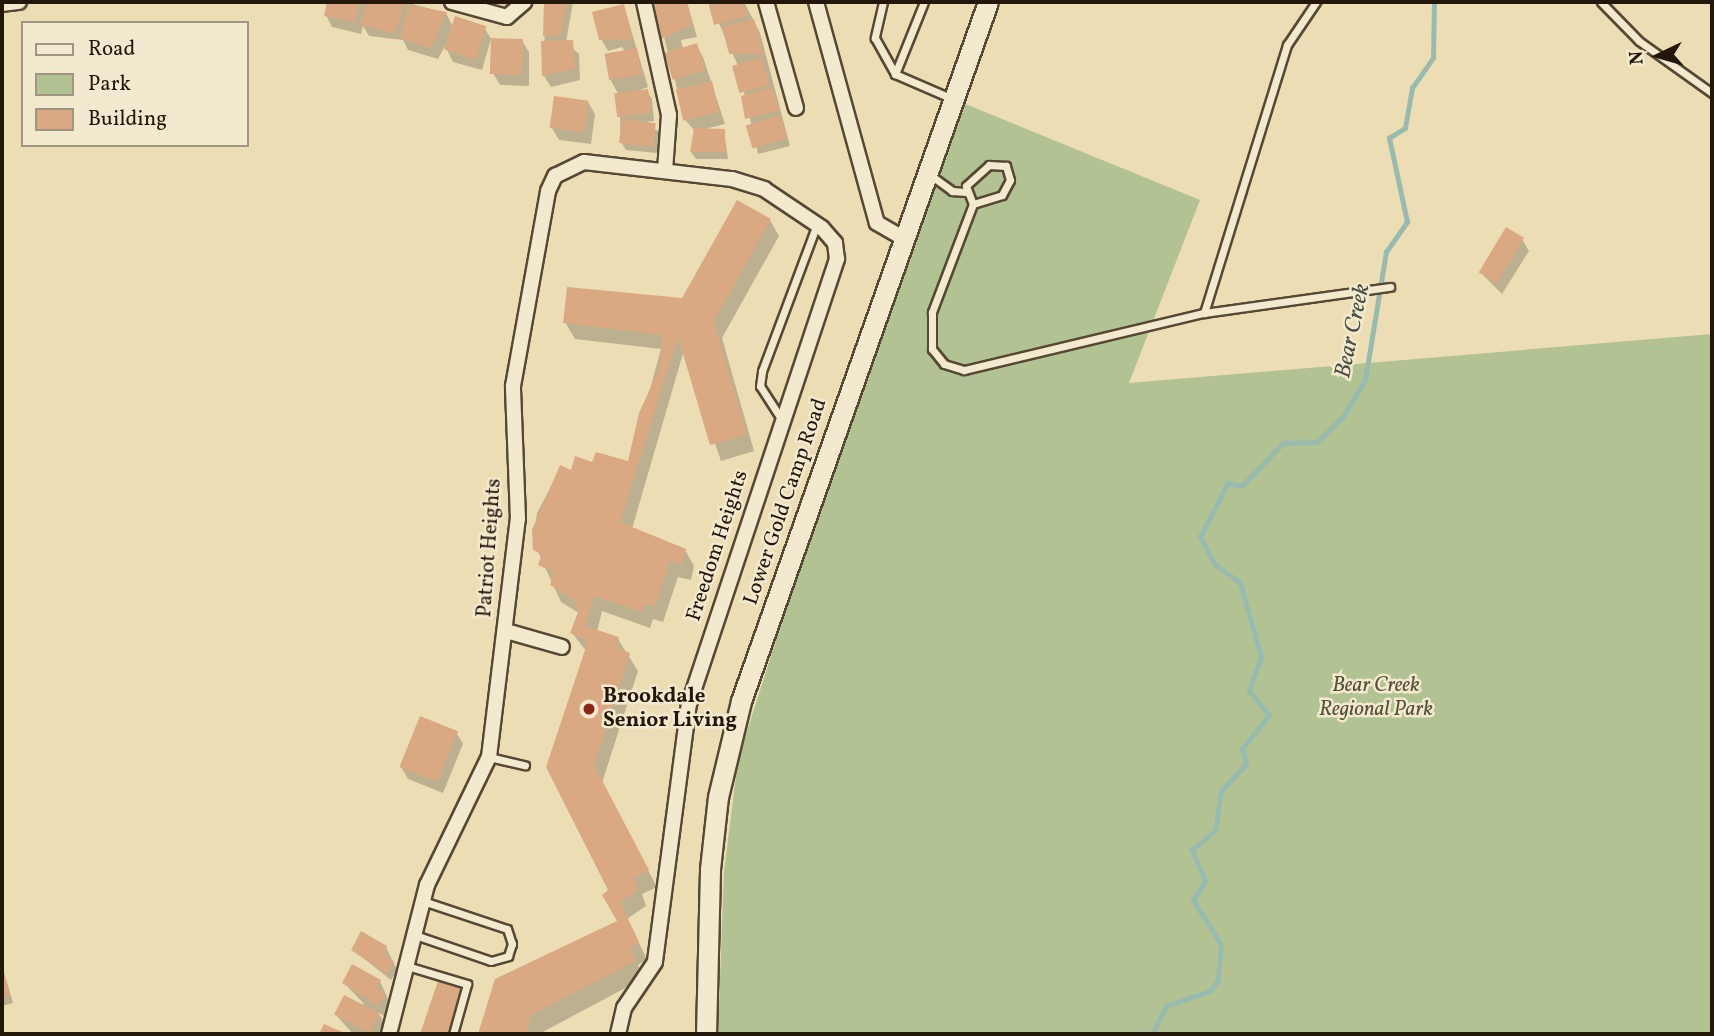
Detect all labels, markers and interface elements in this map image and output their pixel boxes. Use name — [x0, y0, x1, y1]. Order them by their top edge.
legend — [21, 21, 248, 147]
north arrow — [1623, 21, 1693, 91]
text: Road — [88, 35, 135, 64]
text: N — [1624, 50, 1651, 66]
text: Park — [88, 70, 131, 99]
text: Building — [88, 105, 167, 134]
water label: Bear Creek — [1330, 281, 1376, 381]
street label: Lower Gold Camp Road — [739, 395, 833, 609]
street label: Freedom Heights — [682, 467, 754, 625]
street label: Patriot Heights — [473, 478, 507, 618]
park label: Bear Creek Regional Park — [1319, 673, 1433, 723]
place label: Brookdale Senior Living — [603, 684, 737, 734]
marker: Brookdale Senior Living — [581, 701, 597, 717]

